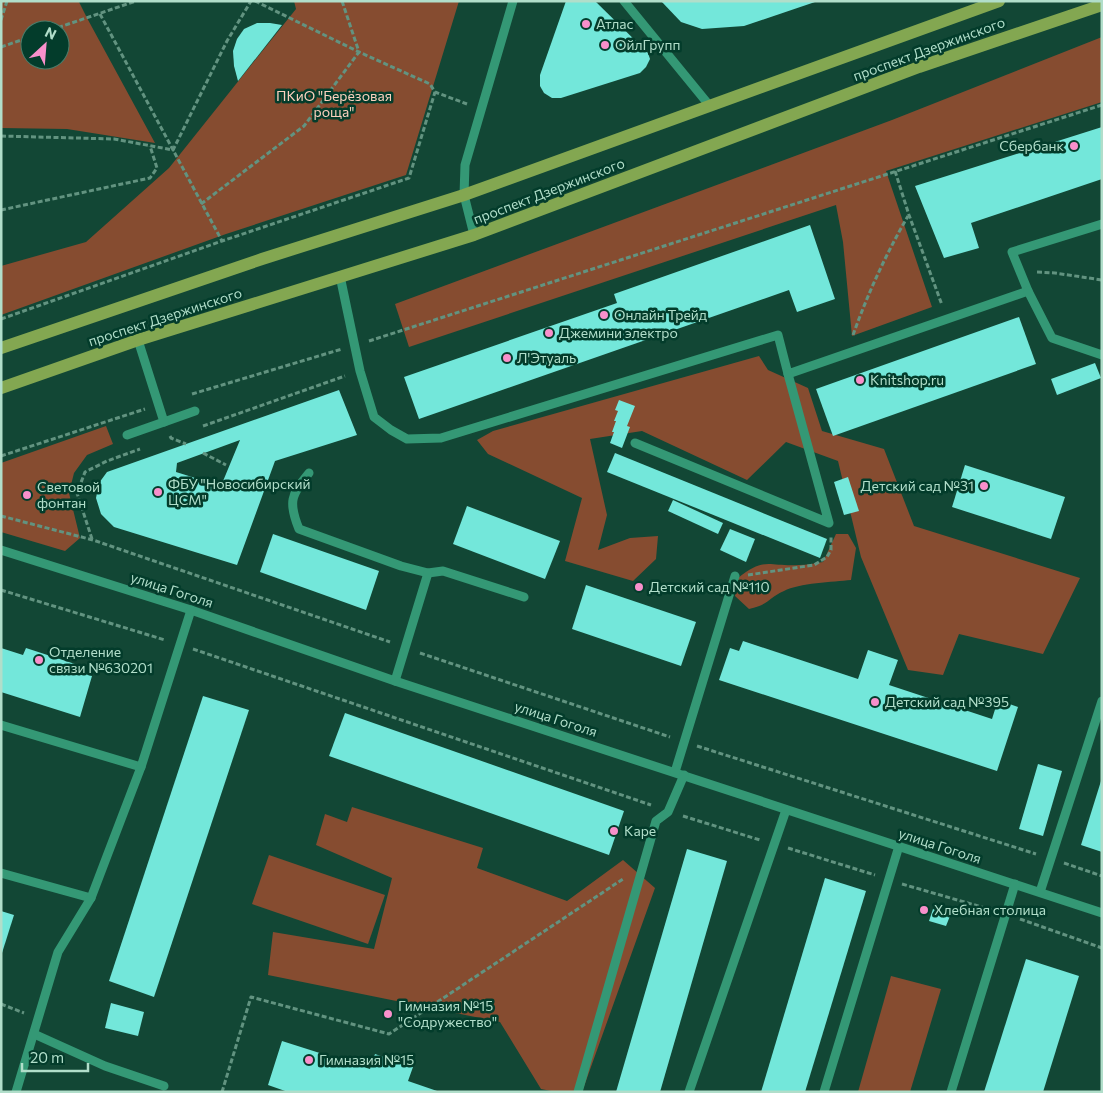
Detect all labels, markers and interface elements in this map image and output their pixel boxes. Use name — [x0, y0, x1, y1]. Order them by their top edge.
street label: проспект Дзержинского — [850, 13, 1007, 84]
place label: Атлас — [596, 15, 634, 32]
marker: Атлас — [580, 18, 592, 30]
north arrow — [20, 20, 70, 70]
text: N — [42, 23, 59, 43]
place label: ОйлГрупп — [615, 36, 681, 53]
marker: ОйлГрупп — [599, 39, 611, 51]
park label: ПКиО "Берёзовая роща" — [276, 87, 392, 120]
place label: Сбербанк — [999, 137, 1064, 154]
marker: Сбербанк — [1068, 140, 1080, 152]
street label: проспект Дзержинского — [471, 154, 627, 227]
street label: проспект Дзержинского — [86, 284, 244, 349]
place label: Онлайн Трейд — [614, 306, 707, 323]
marker: Онлайн Трейд — [598, 309, 610, 321]
place label: Джемини электро — [559, 324, 678, 341]
marker: Джемини электро — [543, 327, 555, 339]
place label: Л'Этуаль — [517, 349, 576, 366]
marker: Л'Этуаль — [501, 352, 513, 364]
place label: Knitshop.ru — [870, 371, 944, 388]
marker: Knitshop.ru — [854, 374, 866, 386]
place label: ФБУ "Новосибирский ЦСМ" — [168, 475, 311, 508]
place label: Детский сад №31 — [861, 477, 974, 494]
place label: Световой фонтан — [37, 478, 100, 511]
marker: Детский сад №31 — [978, 480, 990, 492]
marker: ФБУ "Новосибирский ЦСМ" — [152, 486, 164, 498]
marker: Световой фонтан — [21, 489, 33, 501]
street label: улица Гоголя — [129, 568, 216, 611]
place label: Детский сад №110 — [649, 578, 770, 595]
marker: Детский сад №110 — [633, 581, 645, 593]
place label: Отделение связи №630201 — [49, 643, 153, 676]
marker: Отделение связи №630201 — [33, 654, 45, 666]
place label: Детский сад №395 — [885, 693, 1009, 710]
marker: Детский сад №395 — [869, 696, 881, 708]
street label: улица Гоголя — [513, 697, 600, 740]
place label: Каре — [624, 822, 656, 839]
street label: улица Гоголя — [897, 824, 984, 867]
marker: Каре — [608, 825, 620, 837]
place label: Хлебная столица — [934, 901, 1046, 918]
marker: Хлебная столица — [918, 904, 930, 916]
place label: Гимназия №15 "Содружество" — [398, 997, 497, 1030]
marker: Гимназия №15 "Содружество" — [382, 1008, 394, 1020]
scale bar — [22, 1040, 89, 1072]
text: 20 m — [30, 1048, 64, 1066]
place label: Гимназия №15 — [319, 1051, 414, 1068]
marker: Гимназия №15 — [303, 1054, 315, 1066]

